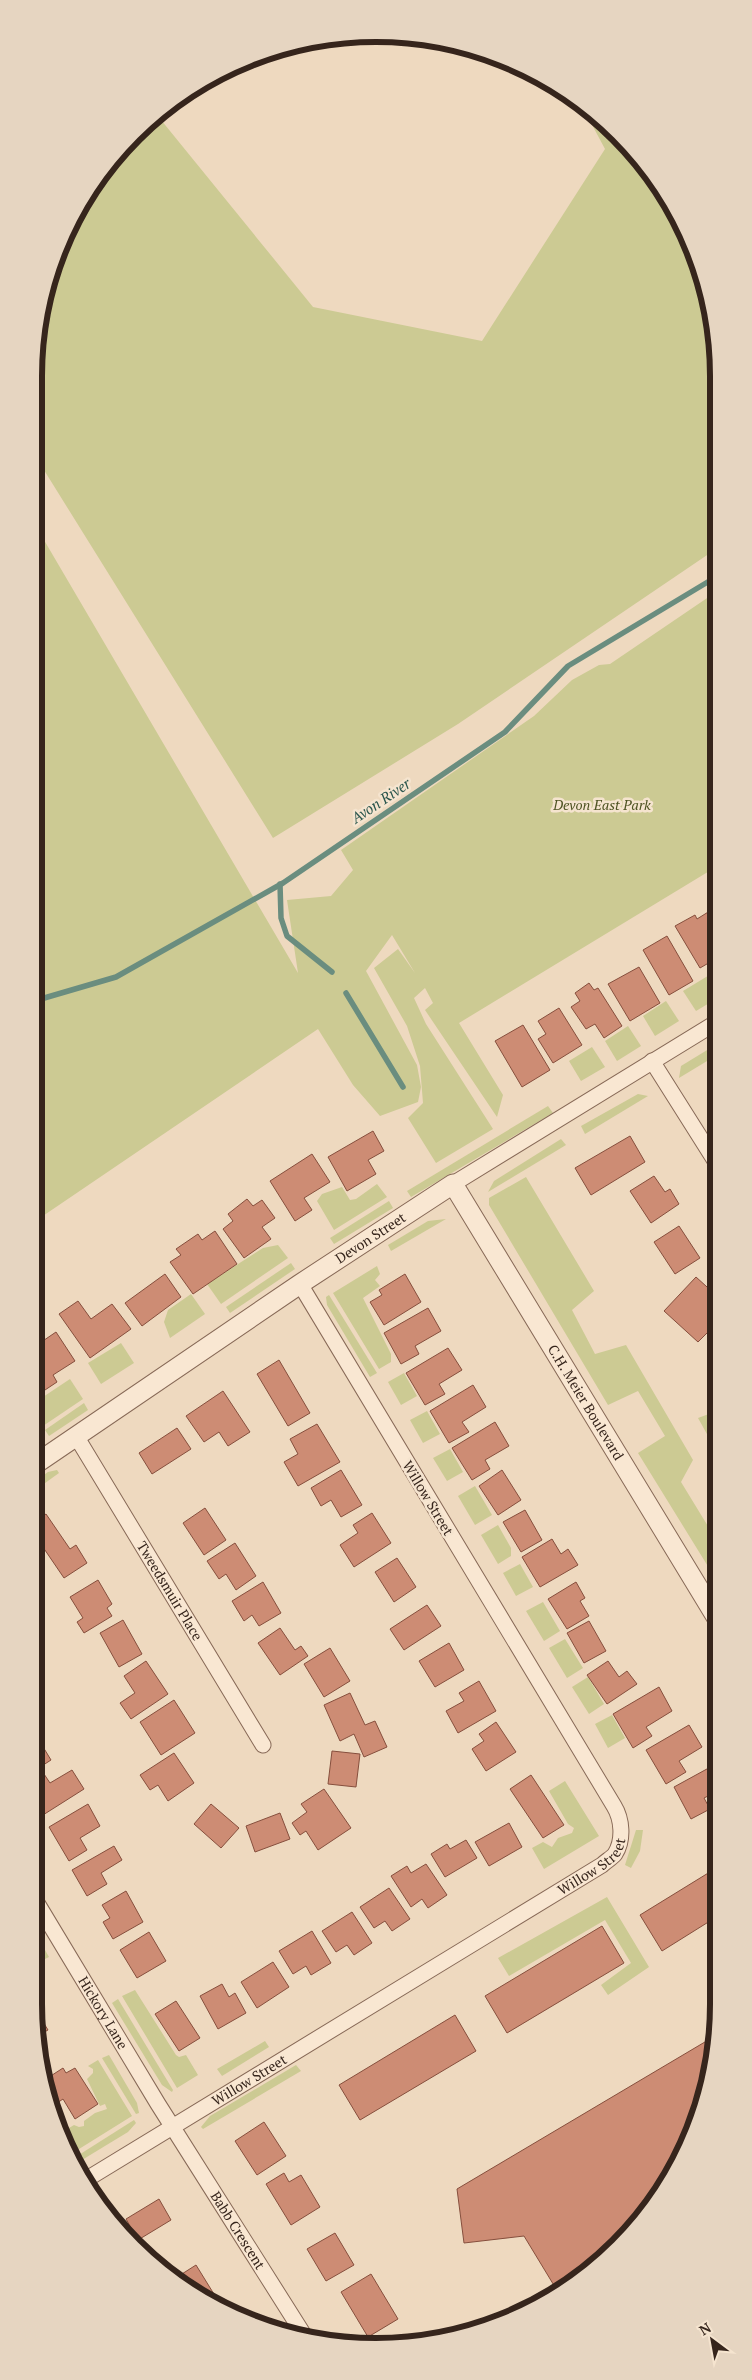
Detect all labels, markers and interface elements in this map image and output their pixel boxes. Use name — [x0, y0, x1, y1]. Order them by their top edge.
water label: Avon River — [346, 772, 415, 828]
park label: Devon East Park — [552, 795, 651, 814]
street label: Devon Street — [331, 1207, 410, 1267]
street label: C.H. Meier Boulevard — [544, 1341, 629, 1464]
street label: Willow Street — [399, 1457, 459, 1539]
street label: Tweedsmuir Place — [133, 1537, 207, 1644]
street label: Willow Street — [554, 1836, 630, 1899]
street label: Hickory Lane — [74, 1973, 133, 2053]
street label: Willow Street — [208, 2049, 291, 2110]
street label: Babb Crescent — [207, 2188, 270, 2273]
north arrow — [687, 2315, 737, 2365]
text: N — [695, 2317, 715, 2339]

